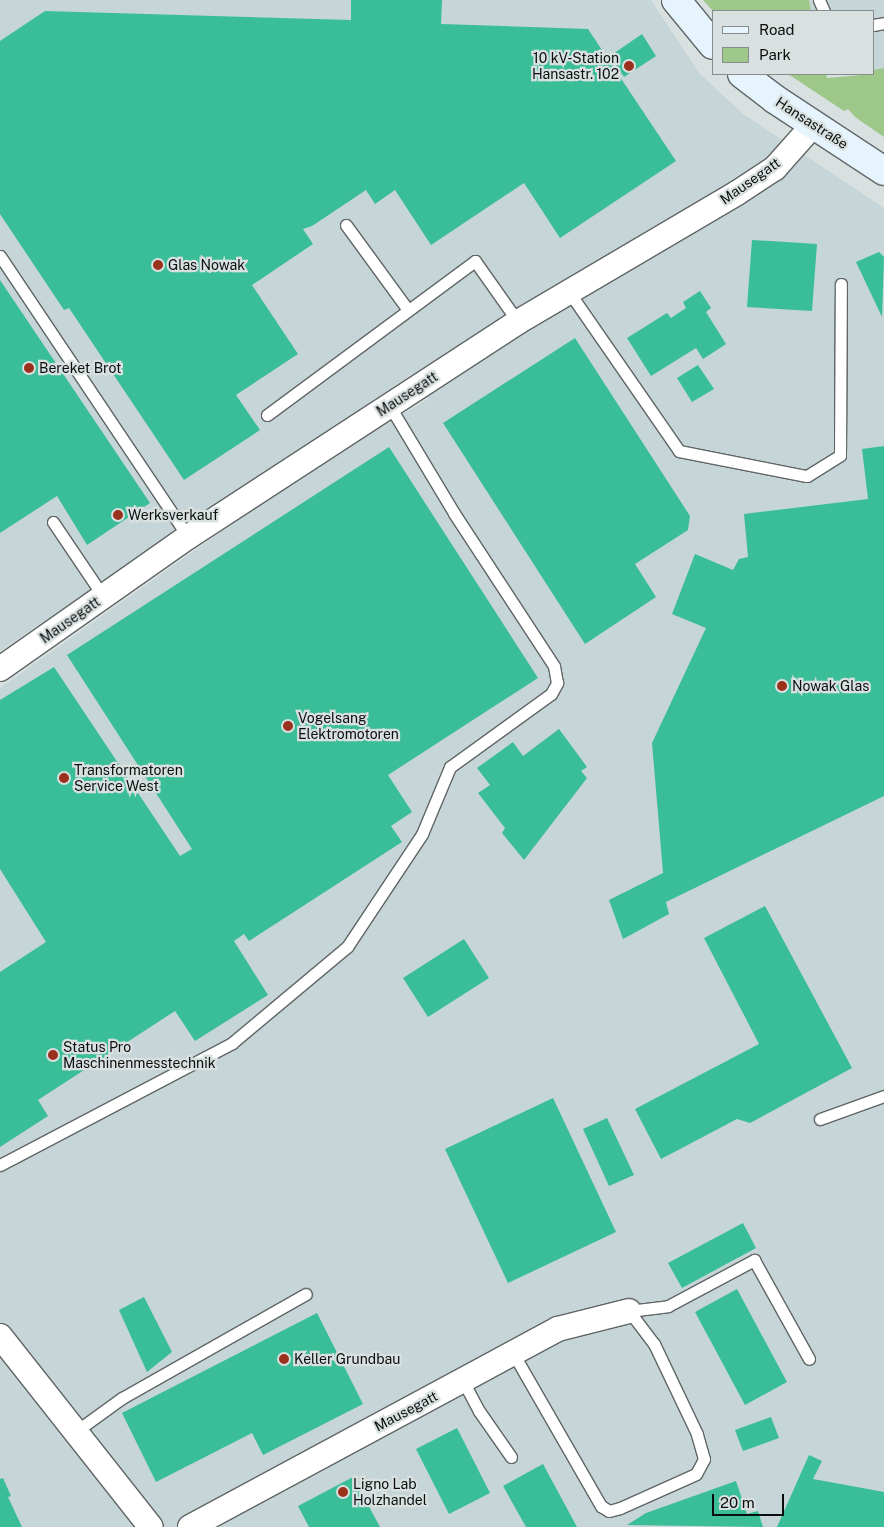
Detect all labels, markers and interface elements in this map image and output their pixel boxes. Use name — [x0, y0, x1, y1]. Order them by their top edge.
legend — [712, 10, 874, 75]
text: Road — [759, 21, 795, 38]
text: Park — [759, 46, 791, 63]
place label: 10 kV-Station Hansastr. 102 — [532, 50, 619, 82]
marker: 10 kV-Station Hansastr. 102 — [623, 60, 635, 72]
street label: Hansastraße — [773, 93, 851, 153]
street label: Mausegatt — [717, 154, 783, 208]
place label: Glas Nowak — [168, 257, 245, 273]
marker: Glas Nowak — [152, 259, 164, 271]
place label: Bereket Brot — [39, 360, 121, 376]
marker: Bereket Brot — [23, 362, 35, 374]
street label: Mausegatt — [373, 368, 441, 420]
place label: Werksverkauf — [128, 507, 218, 523]
marker: Werksverkauf — [112, 509, 124, 521]
street label: Mausegatt — [37, 593, 103, 647]
place label: Nowak Glas — [792, 678, 869, 694]
marker: Nowak Glas — [776, 680, 788, 692]
place label: Vogelsang Elektromotoren — [298, 710, 399, 742]
marker: Vogelsang Elektromotoren — [282, 720, 294, 732]
place label: Transformatoren Service West — [74, 762, 183, 794]
marker: Transformatoren Service West — [58, 772, 70, 784]
place label: Status Pro Maschinenmesstechnik — [63, 1039, 216, 1072]
marker: Status Pro Maschinenmesstechnik — [47, 1049, 59, 1061]
place label: Keller Grundbau — [294, 1351, 400, 1367]
marker: Keller Grundbau — [278, 1353, 290, 1365]
street label: Mausegatt — [371, 1387, 441, 1435]
place label: Ligno Lab Holzhandel — [353, 1476, 427, 1508]
scale bar — [714, 1484, 786, 1516]
marker: Ligno Lab Holzhandel — [337, 1486, 349, 1498]
text: 20 m — [720, 1494, 755, 1511]

